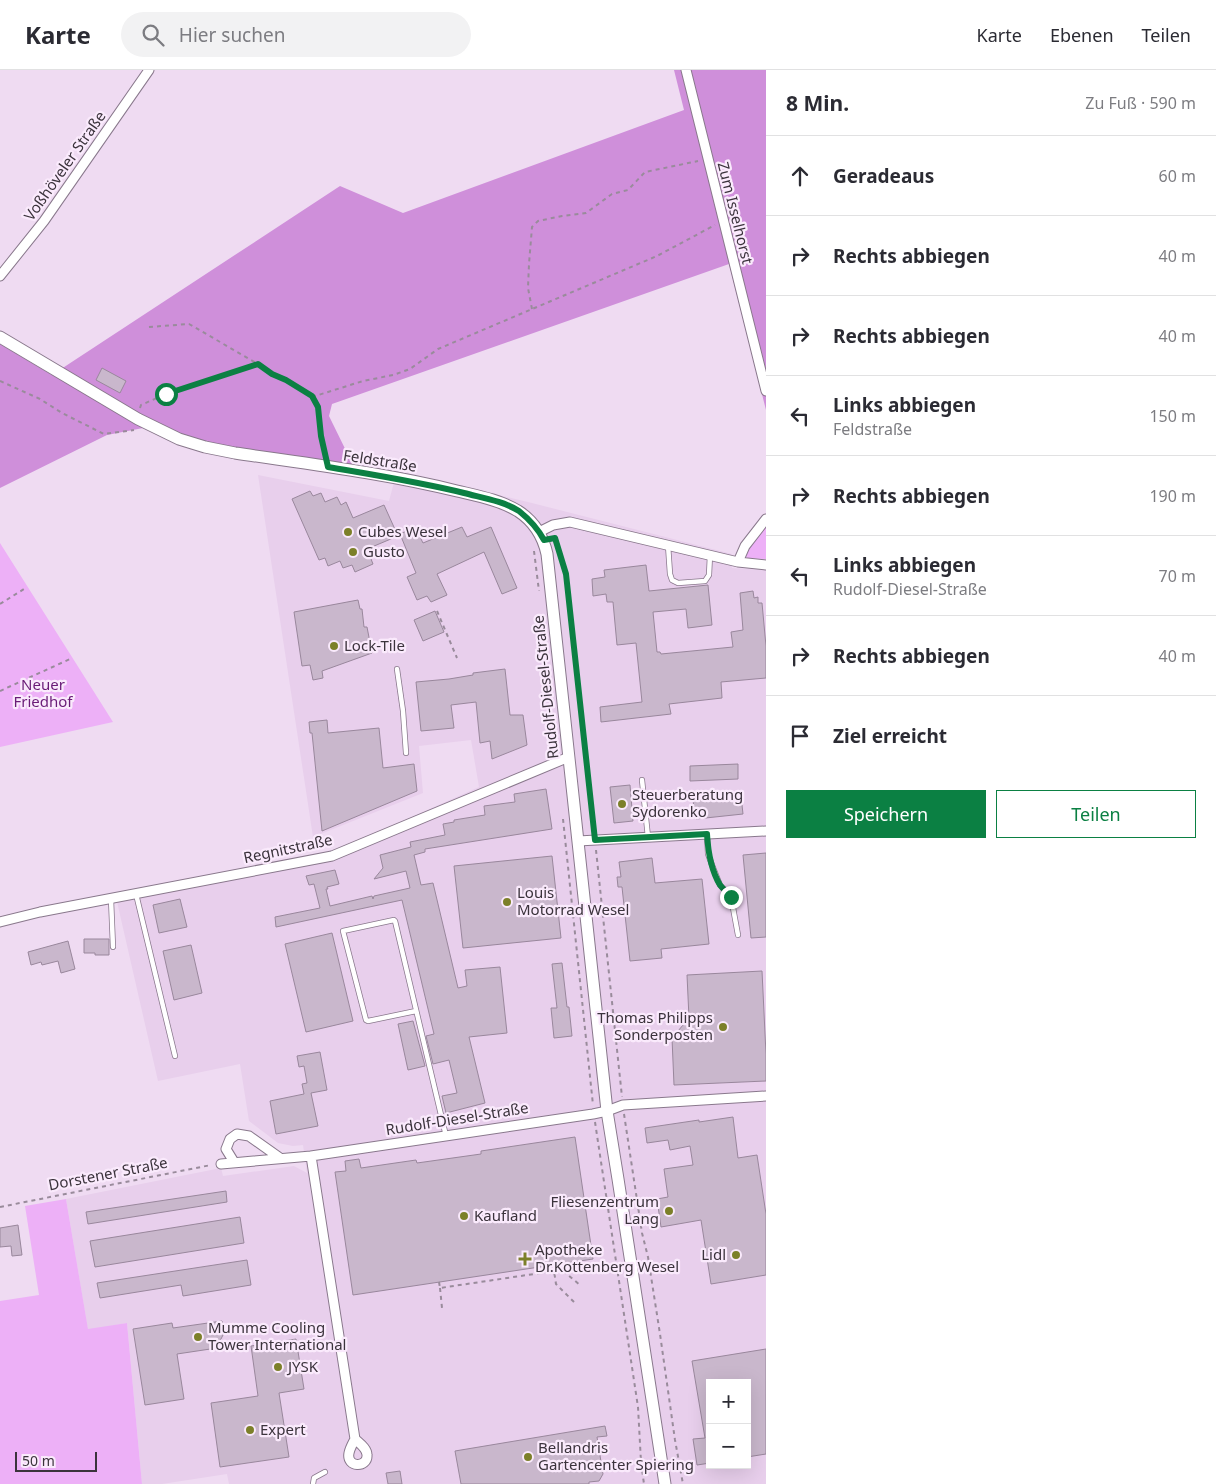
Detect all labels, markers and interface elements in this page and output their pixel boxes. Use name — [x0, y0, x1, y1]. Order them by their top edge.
search box — [121, 12, 471, 57]
text: Karte — [25, 18, 91, 51]
icon: search — [139, 21, 167, 49]
text: Hier suchen — [179, 22, 285, 48]
text: Karte — [977, 23, 1022, 47]
text: Ebenen — [1050, 23, 1114, 47]
text: Teilen — [1142, 23, 1191, 47]
text: 8 Min. — [786, 89, 849, 117]
text: Zu Fuß · 590 m — [1085, 92, 1196, 114]
street label: Voßhöveler Straße — [19, 107, 110, 224]
street label: Zum Isselhorst — [714, 160, 758, 267]
icon: ahead — [786, 162, 814, 190]
text: Geradeaus — [833, 163, 934, 189]
text: 60 m — [1159, 165, 1196, 187]
icon: right — [786, 242, 814, 270]
text: Rechts abbiegen — [833, 243, 990, 269]
text: 40 m — [1159, 245, 1196, 267]
icon: right — [786, 322, 814, 350]
text: Rechts abbiegen — [833, 323, 990, 349]
text: 40 m — [1159, 325, 1196, 347]
route start — [155, 383, 178, 406]
text: Links abbiegen — [833, 392, 976, 418]
icon: left — [786, 402, 814, 430]
text: 150 m — [1149, 405, 1196, 427]
text: Feldstraße — [833, 418, 912, 440]
street label: Feldstraße — [342, 444, 418, 476]
icon: right — [786, 482, 814, 510]
text: Rechts abbiegen — [833, 483, 990, 509]
text: 190 m — [1149, 485, 1196, 507]
place label: Cubes Wesel — [358, 521, 447, 541]
marker: Cubes Wesel — [342, 526, 354, 538]
place label: Gusto — [363, 541, 405, 561]
marker: Gusto — [347, 546, 359, 558]
text: Links abbiegen — [833, 552, 976, 578]
icon: left — [786, 562, 814, 590]
text: 70 m — [1159, 565, 1196, 587]
text: Rudolf-Diesel-Straße — [833, 578, 987, 600]
street label: Rudolf-Diesel-Straße — [528, 614, 562, 760]
place label: Lock-Tile — [344, 635, 405, 655]
marker: Lock-Tile — [328, 640, 340, 652]
icon: right — [786, 642, 814, 670]
text: Rechts abbiegen — [833, 643, 990, 669]
text: 40 m — [1159, 645, 1196, 667]
park label: Neuer Friedhof — [13, 674, 73, 711]
icon: arrive — [786, 722, 814, 750]
text: Ziel erreicht — [833, 723, 947, 749]
place label: Steuerberatung Sydorenko — [632, 784, 743, 821]
button: Speichern — [786, 790, 986, 838]
button: Teilen — [996, 790, 1196, 838]
marker: Steuerberatung Sydorenko — [616, 798, 628, 810]
street label: Regnitstraße — [241, 829, 334, 867]
place label: Louis Motorrad Wesel — [517, 882, 629, 919]
route end — [720, 886, 743, 909]
marker: Louis Motorrad Wesel — [501, 896, 513, 908]
place label: Thomas Philipps Sonderposten — [597, 1007, 713, 1044]
marker: Thomas Philipps Sonderposten — [717, 1021, 729, 1033]
street label: Rudolf-Diesel-Straße — [384, 1097, 530, 1139]
street label: Dorstener Straße — [47, 1152, 169, 1194]
place label: Fliesenzentrum Lang — [550, 1191, 659, 1228]
place label: Kaufland — [474, 1205, 537, 1225]
marker: Fliesenzentrum Lang — [663, 1205, 675, 1217]
marker: Kaufland — [458, 1210, 470, 1222]
place label: Apotheke Dr.Kottenberg Wesel — [535, 1239, 679, 1276]
place label: Lidl — [701, 1244, 726, 1264]
marker: Lidl — [730, 1249, 742, 1261]
marker: Apotheke Dr.Kottenberg Wesel — [519, 1253, 531, 1265]
place label: Mumme Cooling Tower International — [208, 1317, 346, 1354]
marker: Mumme Cooling Tower International — [192, 1331, 204, 1343]
place label: JYSK — [286, 1356, 319, 1376]
marker: JYSK — [272, 1361, 284, 1373]
map controls — [706, 1379, 751, 1469]
button: + — [706, 1379, 751, 1424]
place label: Expert — [260, 1419, 306, 1439]
marker: Expert — [244, 1424, 256, 1436]
button: − — [706, 1424, 751, 1469]
place label: Bellandris Gartencenter Spiering — [538, 1437, 694, 1474]
scale bar — [15, 1449, 98, 1472]
text: 50 m — [22, 1451, 55, 1470]
marker: Bellandris Gartencenter Spiering — [522, 1451, 534, 1463]

